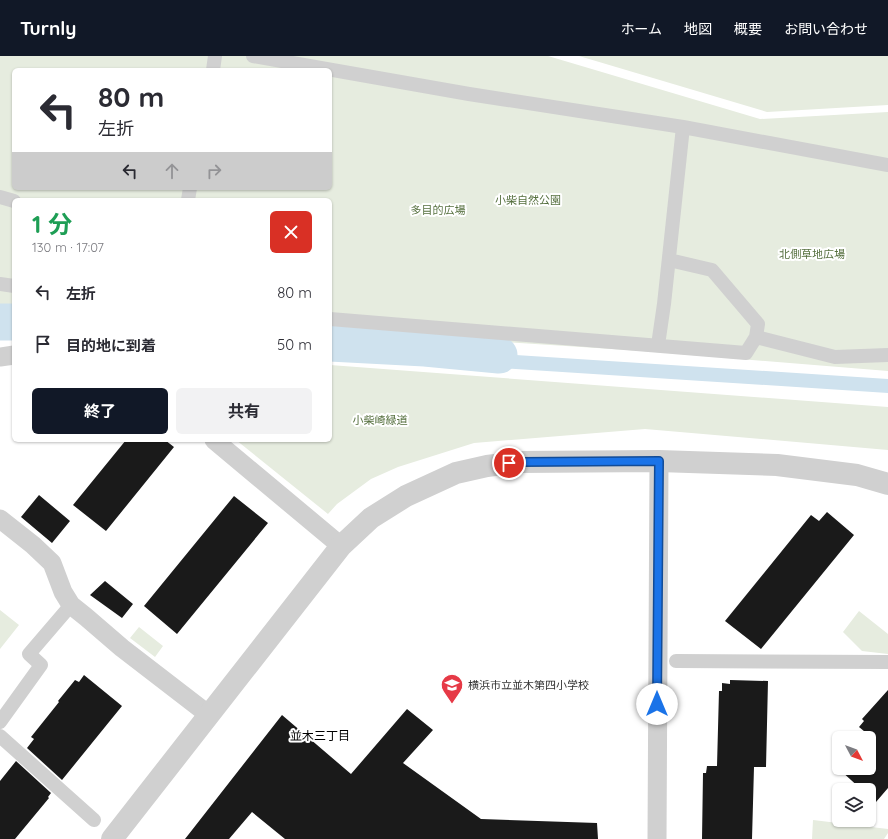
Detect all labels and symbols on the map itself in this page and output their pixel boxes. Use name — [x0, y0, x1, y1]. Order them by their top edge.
park label: 小柴自然公園 — [495, 193, 561, 207]
park label: 多目的広場 — [411, 203, 466, 217]
park label: 北側草地広場 — [779, 247, 845, 261]
park label: 小柴崎緑道 — [353, 413, 408, 427]
pin — [492, 446, 526, 480]
school or university icon: 横浜市立並木第四小学校 — [439, 672, 465, 705]
place label: 横浜市立並木第四小学校 — [468, 678, 589, 692]
position arrow — [636, 683, 678, 725]
district label: 並木三丁目 — [290, 728, 350, 743]
north arrow — [832, 731, 876, 775]

